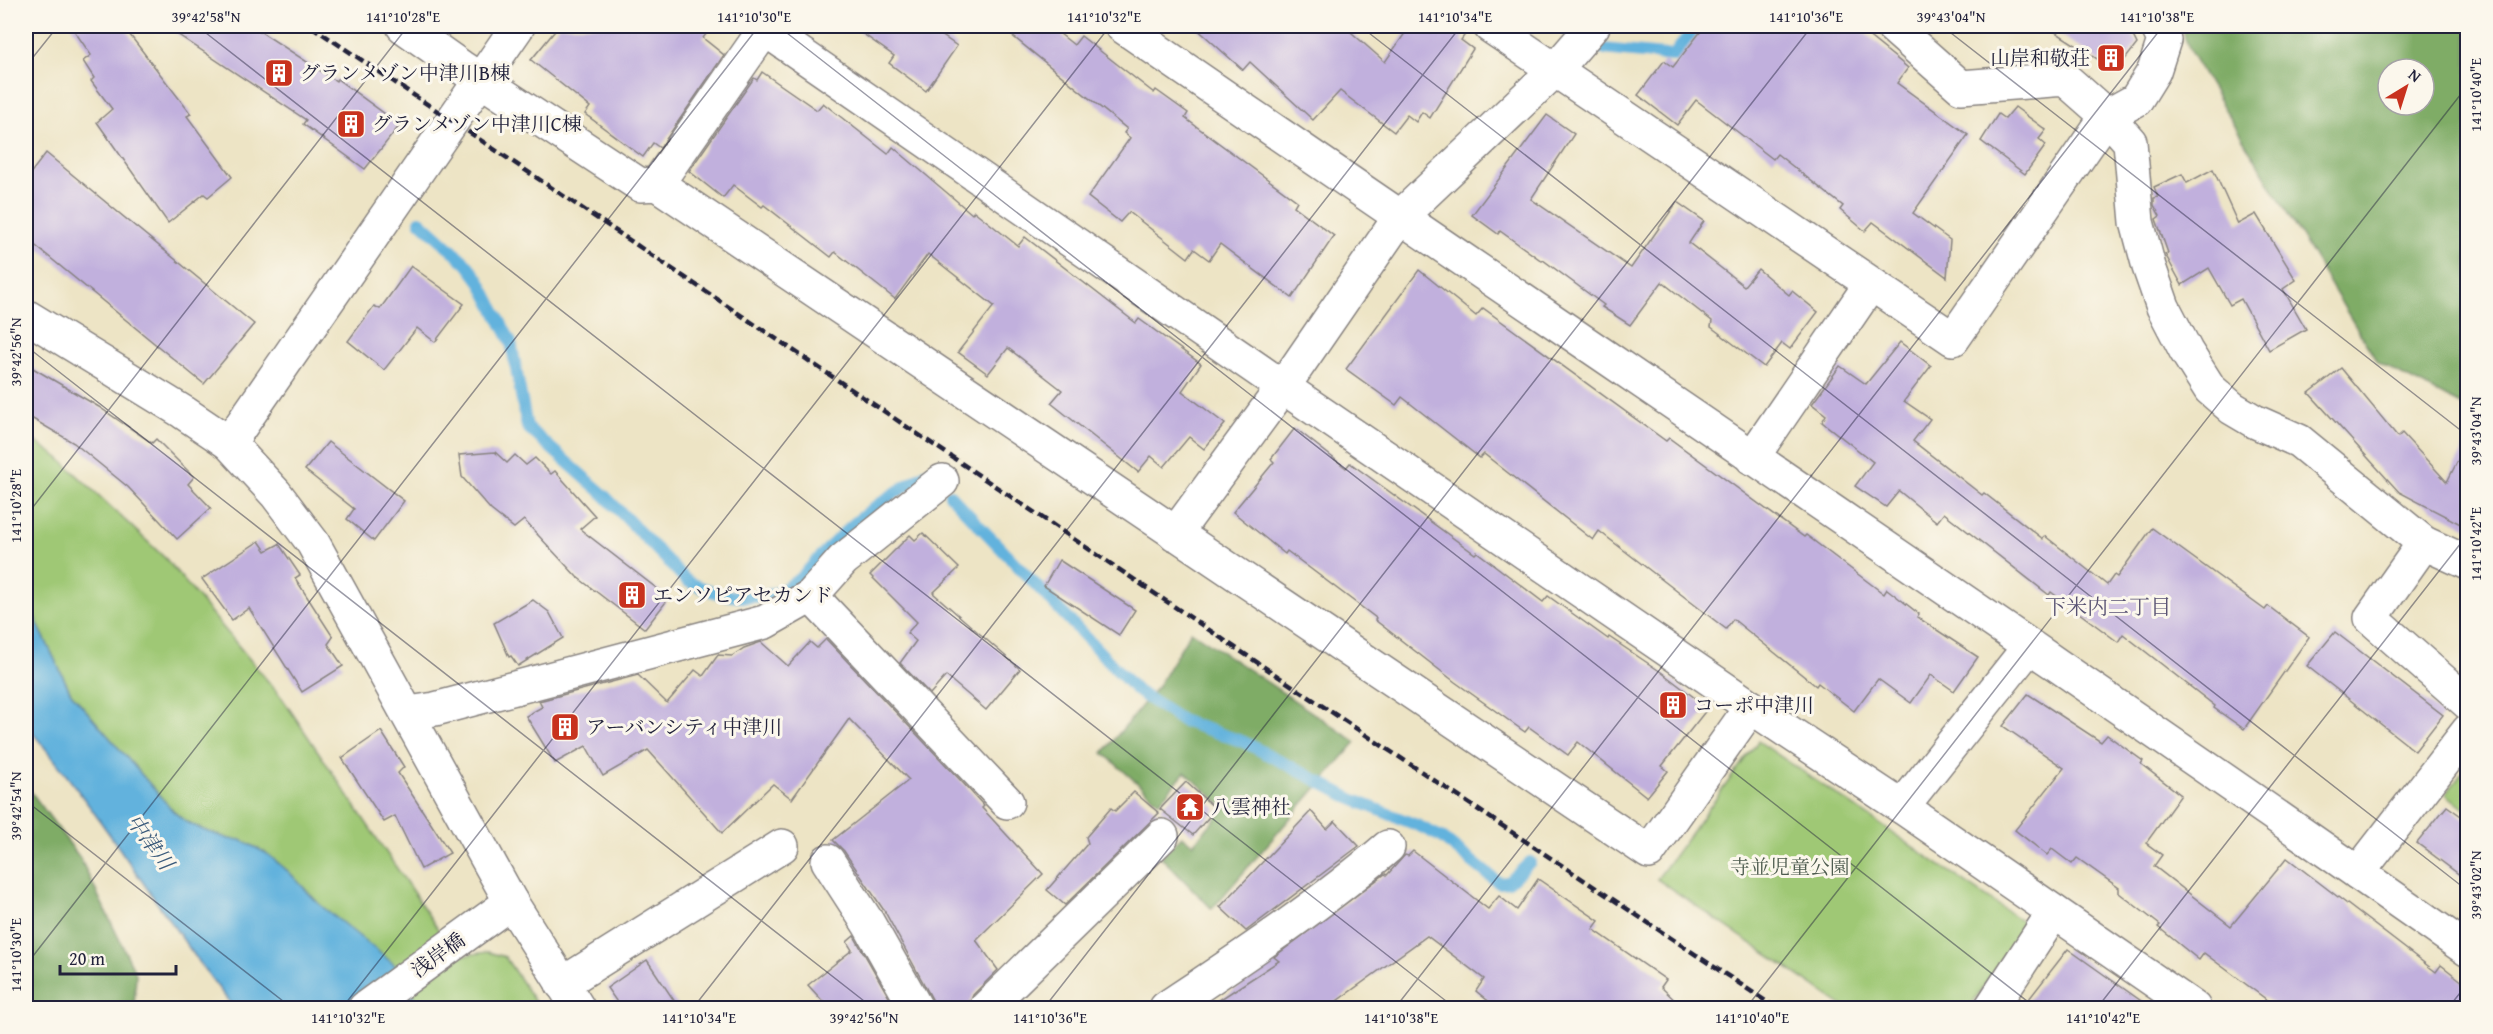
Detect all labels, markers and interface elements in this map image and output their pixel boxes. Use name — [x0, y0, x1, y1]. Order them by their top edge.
text: 39°42'58"N — [172, 6, 241, 27]
text: 141°10'28"E — [366, 6, 440, 27]
text: 141°10'30"E — [717, 6, 791, 27]
text: 141°10'32"E — [1067, 6, 1141, 27]
text: 141°10'34"E — [1418, 6, 1492, 27]
text: 141°10'36"E — [1769, 6, 1843, 27]
text: 39°43'04"N — [1917, 6, 1986, 27]
text: 141°10'38"E — [2120, 6, 2194, 27]
building icon: 山岸和敬荘 — [2095, 42, 2127, 74]
place label: 山岸和敬荘 — [1990, 43, 2090, 72]
building icon: グランメゾン中津川B棟 — [263, 57, 295, 89]
north arrow — [2376, 57, 2436, 117]
place label: グランメゾン中津川B棟 — [300, 58, 510, 87]
text: 141°10'40"E — [2465, 58, 2486, 132]
text: N — [2404, 62, 2427, 88]
building icon: グランメゾン中津川C棟 — [335, 108, 367, 140]
place label: グランメゾン中津川C棟 — [372, 109, 582, 138]
text: 39°42'56"N — [5, 317, 26, 386]
text: 39°43'04"N — [2465, 396, 2486, 465]
text: 141°10'28"E — [5, 469, 26, 543]
text: 141°10'42"E — [2465, 507, 2486, 581]
building icon: エンソピアセカンド — [616, 579, 648, 611]
place label: エンソピアセカンド — [653, 580, 833, 609]
district label: 下米内二丁目 — [2045, 591, 2171, 622]
building icon: コーポ中津川 — [1657, 689, 1689, 721]
place label: コーポ中津川 — [1694, 690, 1814, 719]
building icon: アーバンシティ中津川 — [549, 711, 581, 743]
place label: アーバンシティ中津川 — [586, 712, 782, 741]
text: 39°42'54"N — [5, 771, 26, 840]
temple icon: 八雲神社 — [1174, 791, 1206, 823]
place label: 八雲神社 — [1211, 792, 1291, 821]
water label: 中津川 — [119, 807, 183, 878]
text: 39°43'02"N — [2465, 850, 2486, 919]
park label: 寺並児童公園 — [1730, 852, 1850, 881]
text: 141°10'30"E — [5, 918, 26, 992]
street label: 浅岸橋 — [405, 925, 470, 984]
scale bar — [60, 938, 176, 976]
text: 20 m — [69, 945, 105, 972]
text: 141°10'32"E — [311, 1007, 385, 1028]
text: 141°10'34"E — [662, 1007, 736, 1028]
text: 39°42'56"N — [830, 1007, 899, 1028]
text: 141°10'36"E — [1013, 1007, 1087, 1028]
text: 141°10'38"E — [1364, 1007, 1438, 1028]
text: 141°10'40"E — [1715, 1007, 1789, 1028]
text: 141°10'42"E — [2066, 1007, 2140, 1028]

